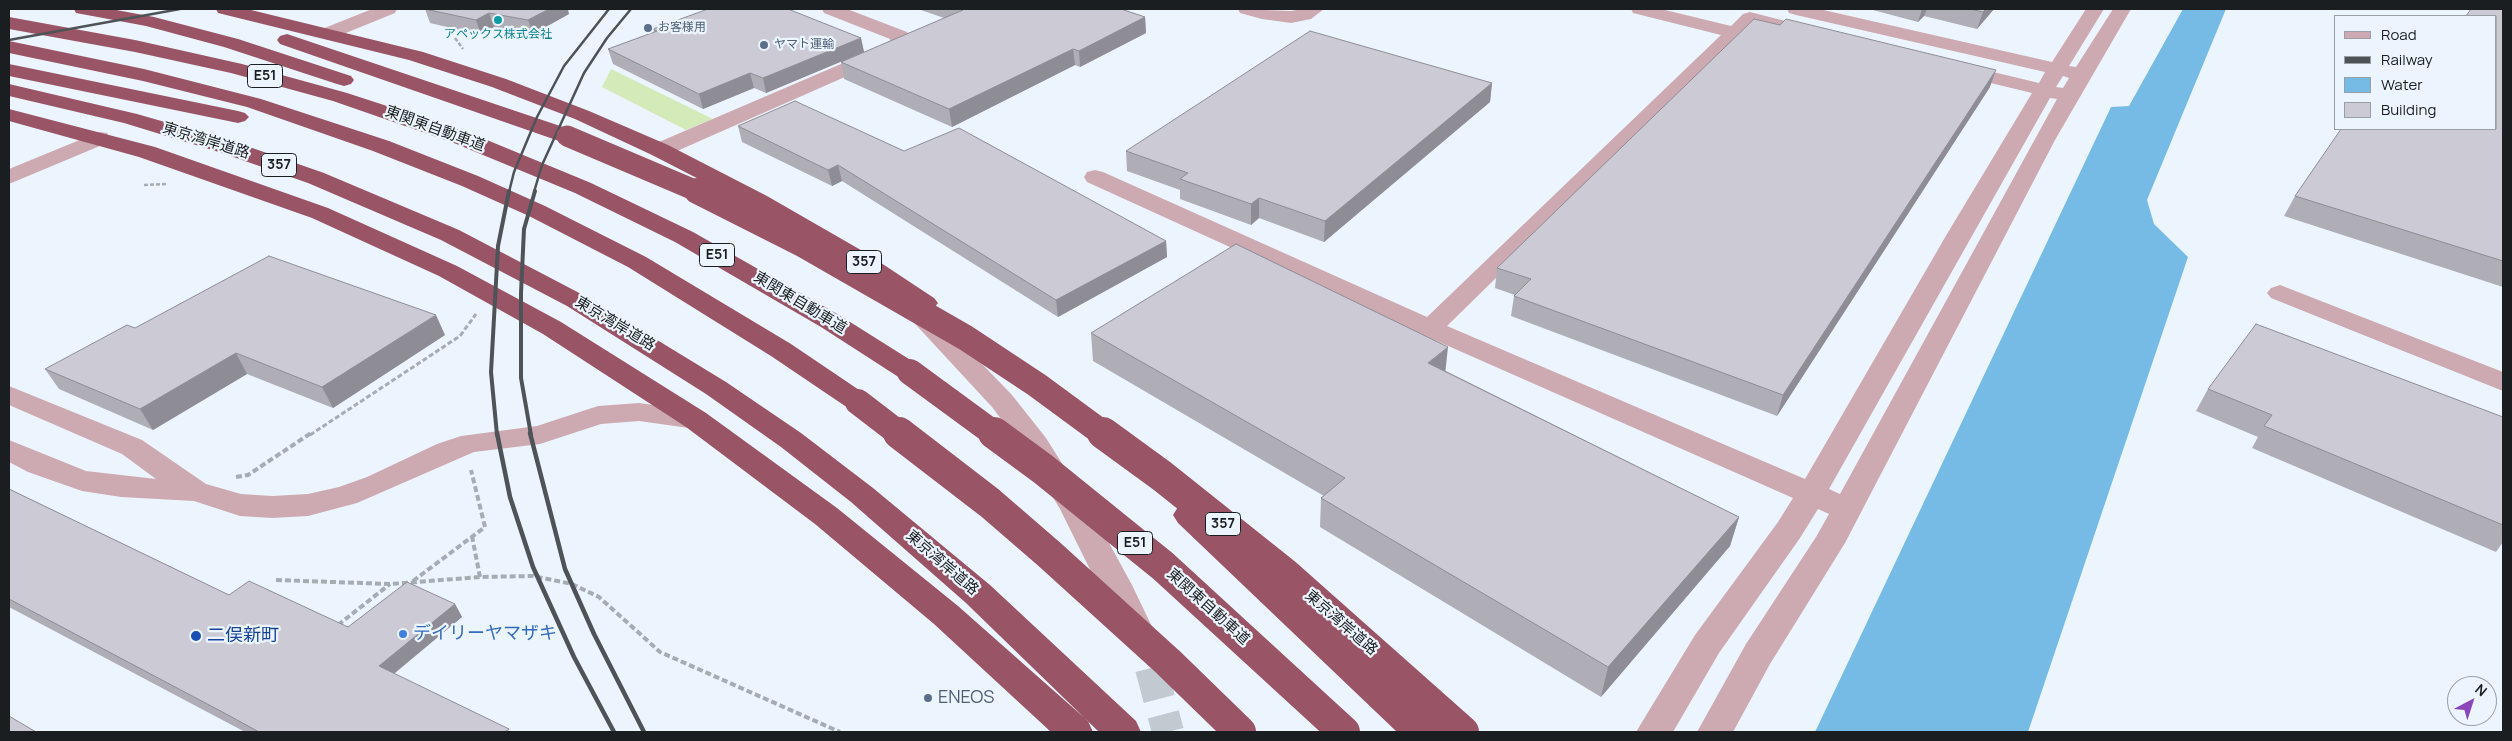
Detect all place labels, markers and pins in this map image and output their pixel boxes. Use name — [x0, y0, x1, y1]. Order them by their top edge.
marker: アペックス株式会社 — [492, 14, 504, 26]
place label: お客様用 — [658, 21, 706, 35]
marker: お客様用 — [642, 22, 654, 34]
place label: アペックス株式会社 — [444, 28, 552, 42]
place label: ヤマト運輸 — [774, 38, 834, 52]
marker: ヤマト運輸 — [758, 39, 770, 51]
place label: デイリーヤマザキ — [413, 623, 557, 645]
place label: 二俣新町 — [207, 625, 279, 647]
marker: デイリーヤマザキ — [397, 628, 409, 640]
marker: 二俣新町 — [189, 629, 203, 643]
place label: ENEOS — [938, 687, 994, 709]
marker: ENEOS — [922, 692, 934, 704]

